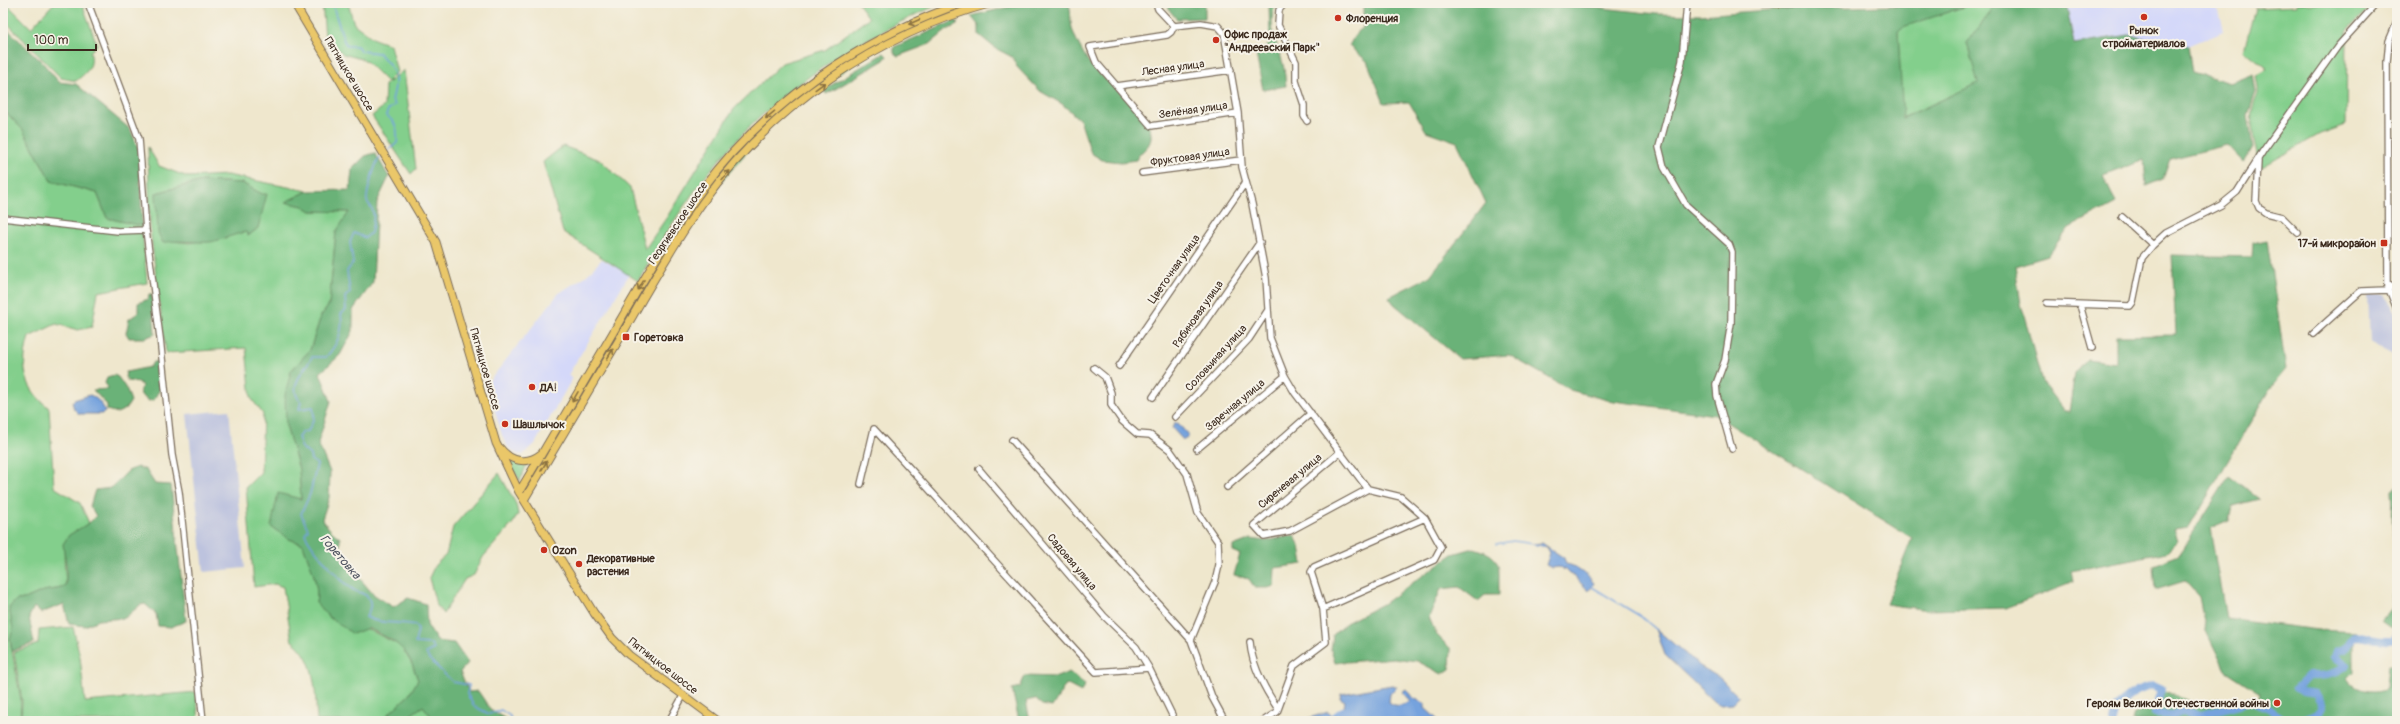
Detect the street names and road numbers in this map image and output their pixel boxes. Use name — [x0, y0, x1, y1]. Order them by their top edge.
street label: Пятницкое шоссе — [322, 35, 377, 114]
street label: Лесная улица — [1140, 57, 1205, 79]
street label: Зелёная улица — [1158, 99, 1228, 121]
street label: Фруктовая улица — [1150, 145, 1230, 169]
street label: Георгиевское шоссе — [646, 179, 711, 267]
street label: Цветочная улица — [1145, 232, 1203, 306]
street label: Рябиновая улица — [1170, 278, 1226, 350]
street label: Соловьиная улица — [1183, 322, 1249, 394]
street label: Пятницкое шоссе — [467, 327, 503, 412]
street label: Заречная улица — [1203, 376, 1267, 434]
street label: Сиреневая улица — [1256, 451, 1324, 511]
street label: Садовая улица — [1045, 531, 1099, 593]
street label: Пятницкое шоссе — [626, 635, 701, 697]

